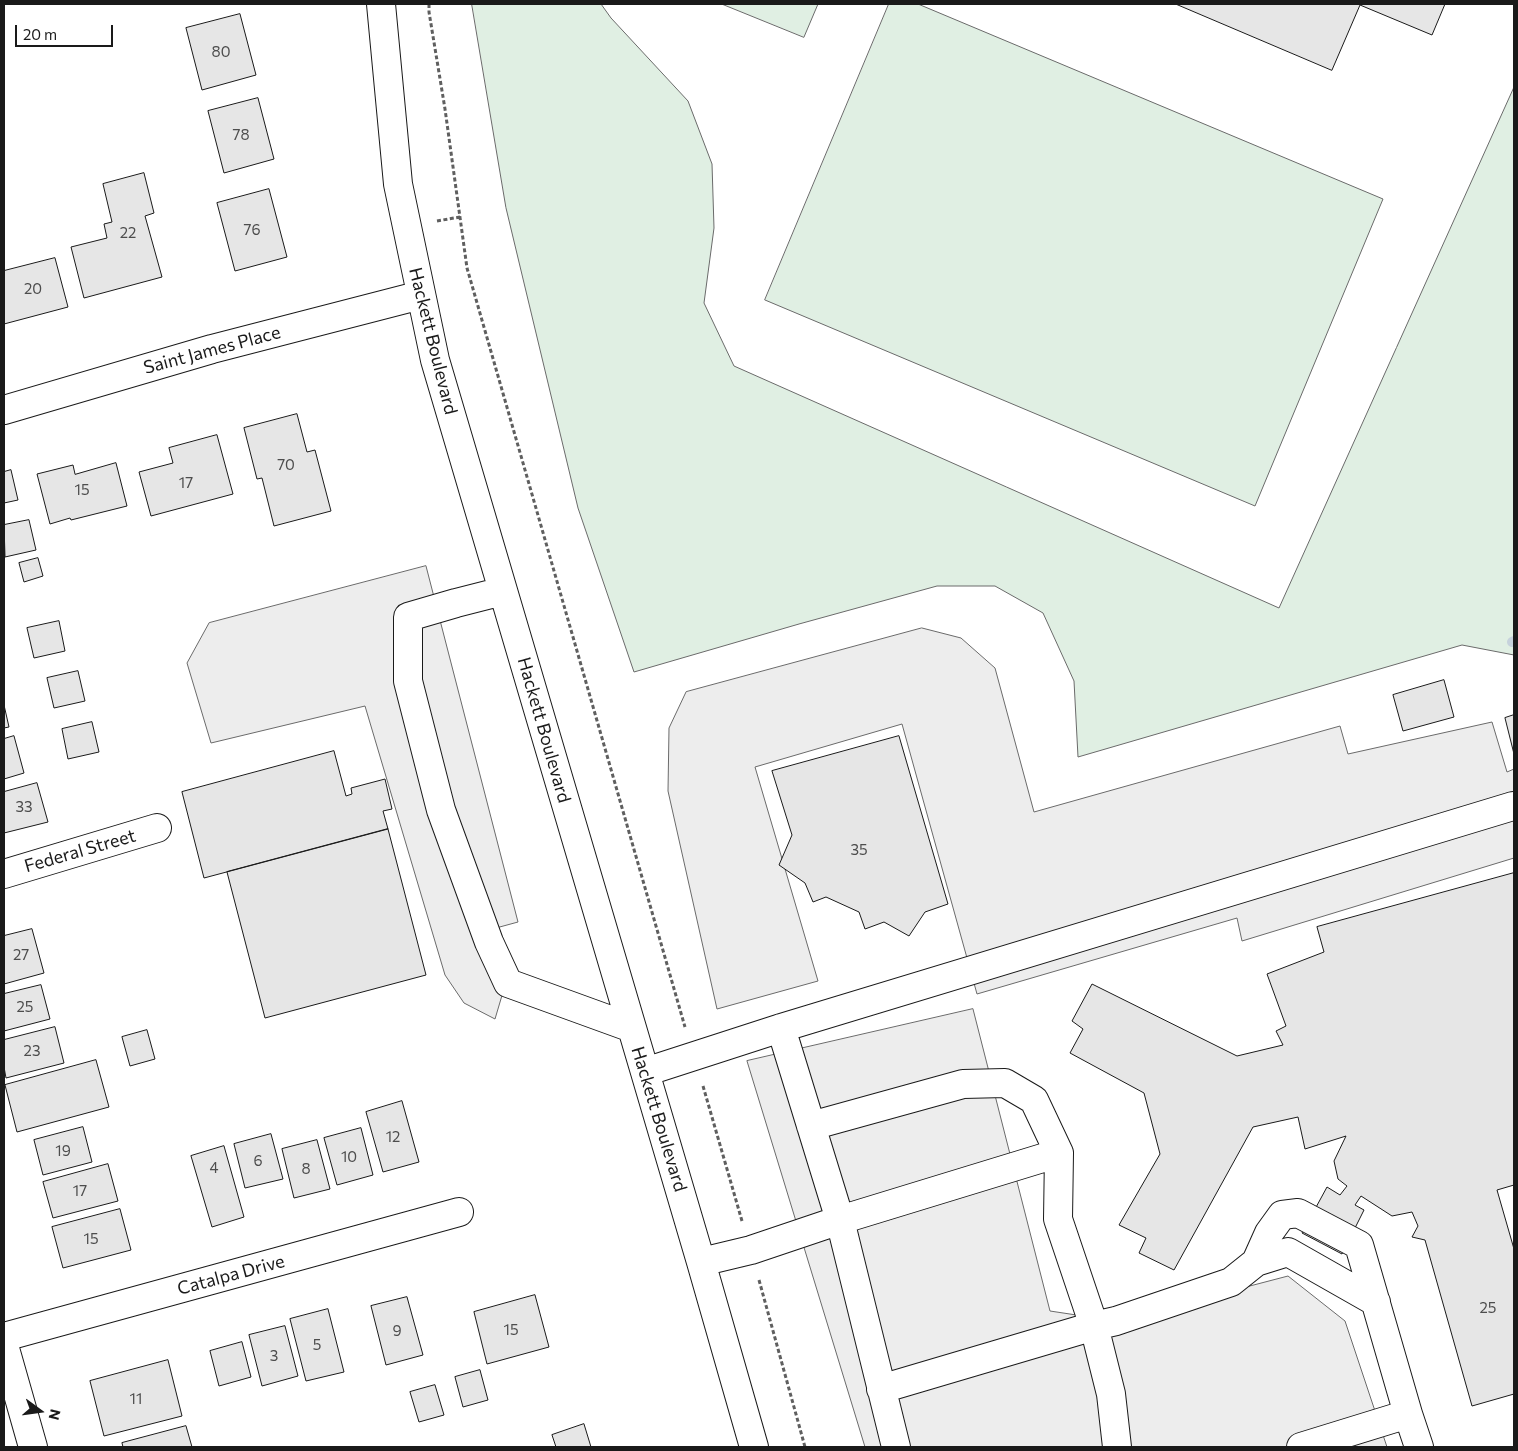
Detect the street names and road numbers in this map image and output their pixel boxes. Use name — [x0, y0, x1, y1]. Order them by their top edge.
street label: Hackett Boulevard — [404, 265, 462, 417]
street label: Saint James Place — [141, 321, 283, 379]
street label: Hackett Boulevard — [513, 655, 575, 805]
street label: Federal Street — [22, 825, 138, 877]
street label: Hackett Boulevard — [627, 1044, 691, 1194]
street label: Catalpa Drive — [175, 1250, 287, 1300]

